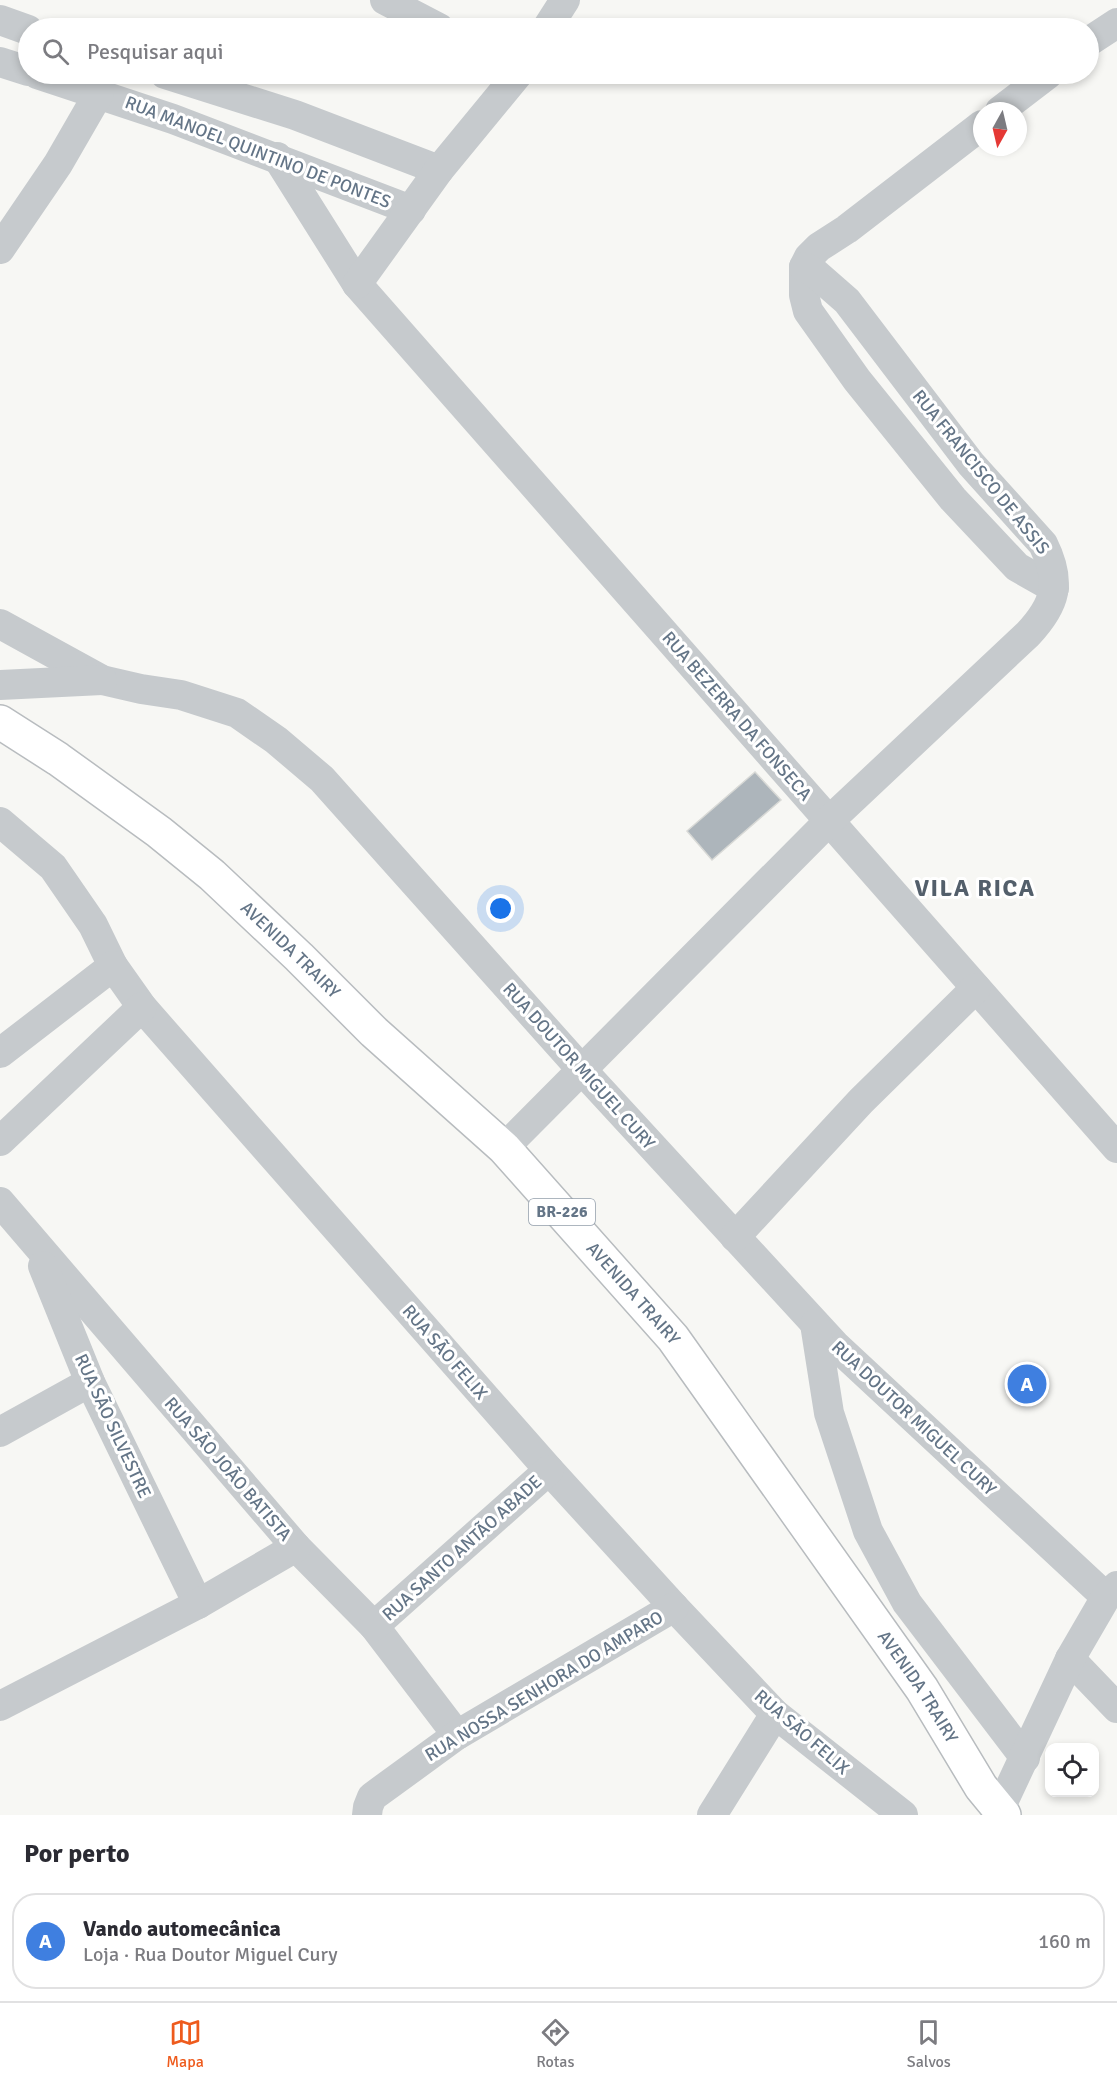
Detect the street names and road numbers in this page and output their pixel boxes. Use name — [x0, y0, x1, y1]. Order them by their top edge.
street label: RUA MANOEL QUINTINO DE PONTES — [122, 91, 394, 213]
street label: RUA FRANCISCO DE ASSIS — [908, 385, 1054, 559]
street label: RUA BEZERRA DA FONSECA — [658, 627, 816, 805]
street label: AVENIDA TRAIRY — [236, 897, 345, 1003]
street label: RUA DOUTOR MIGUEL CURY — [498, 978, 660, 1154]
road number: BR-226 — [529, 1199, 595, 1225]
street label: AVENIDA TRAIRY — [582, 1237, 685, 1349]
street label: RUA SÃO FELIX — [398, 1300, 492, 1404]
street label: RUA DOUTOR MIGUEL CURY — [827, 1336, 1001, 1500]
street label: RUA SÃO SILVESTRE — [70, 1350, 156, 1502]
street label: RUA SÃO JOÃO BATISTA — [160, 1393, 296, 1545]
street label: RUA SANTO ANTÃO ABADE — [378, 1471, 546, 1625]
street label: RUA NOSSA SENHORA DO AMPARO — [421, 1606, 667, 1766]
street label: AVENIDA TRAIRY — [873, 1626, 963, 1747]
street label: RUA SÃO FELIX — [750, 1685, 854, 1779]

